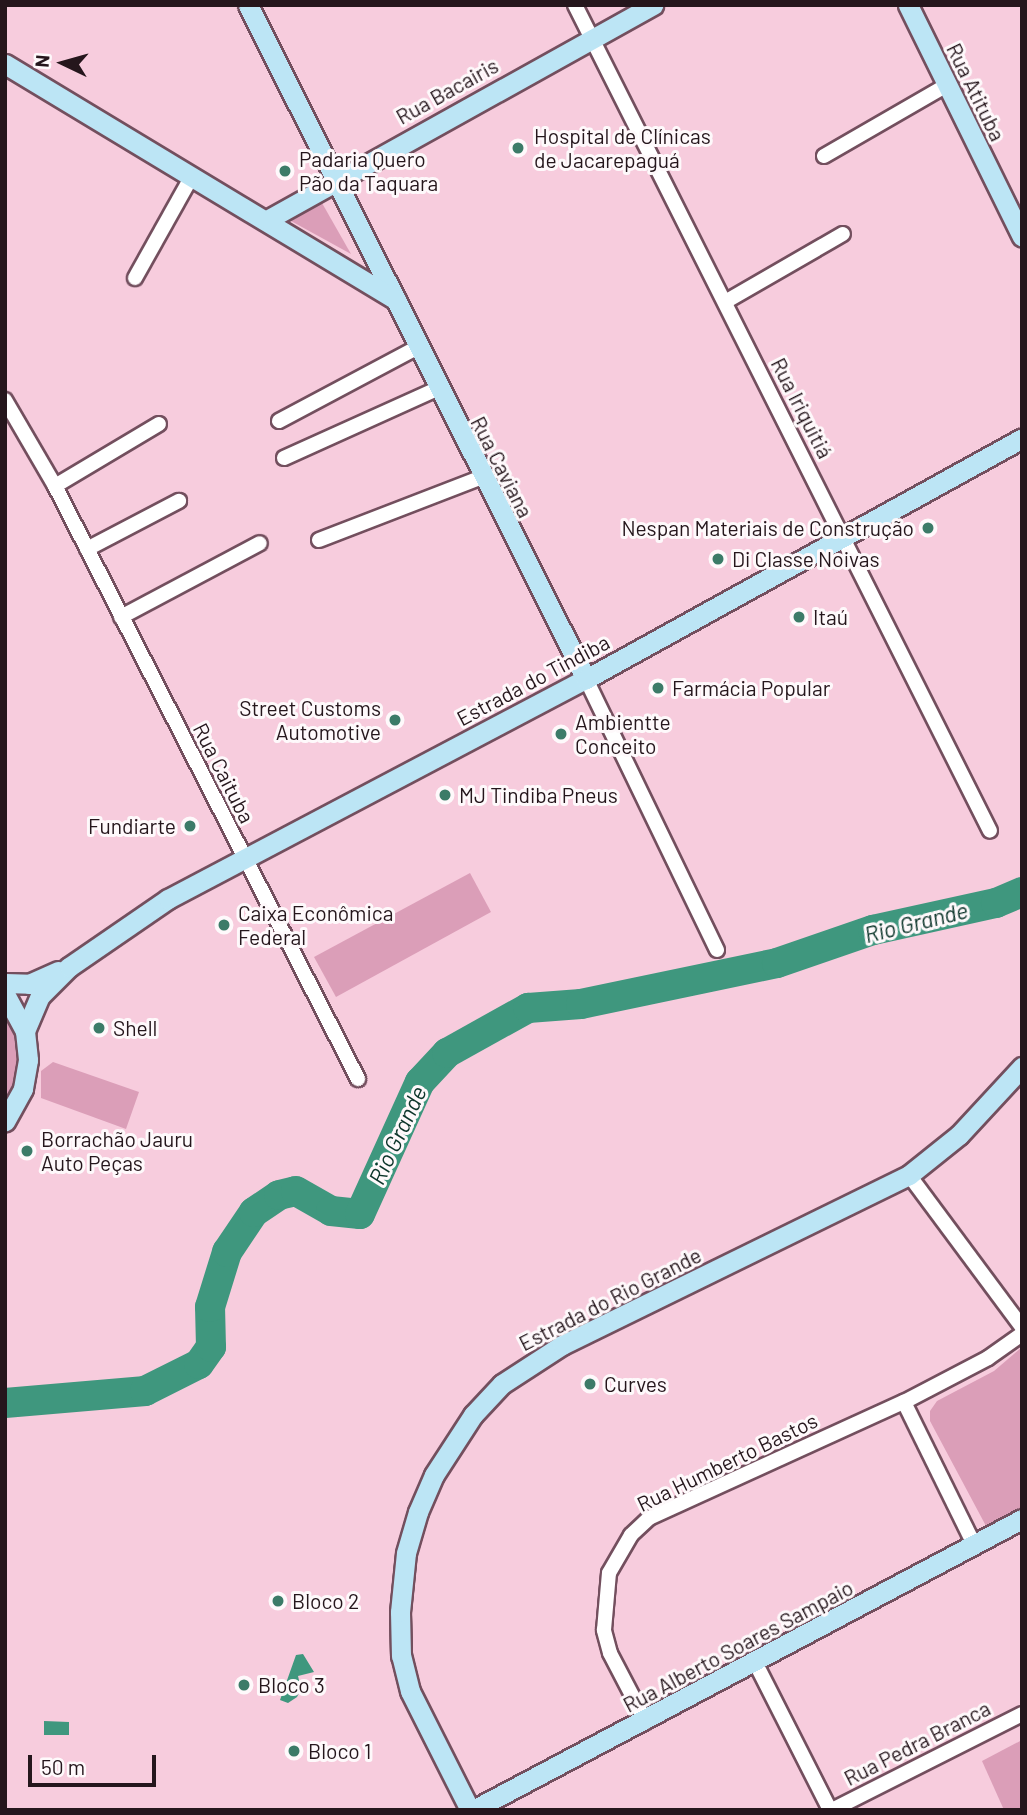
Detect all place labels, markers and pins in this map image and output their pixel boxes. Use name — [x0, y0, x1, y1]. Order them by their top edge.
place label: Hospital de Clínicas de Jacarepaguá — [534, 123, 711, 173]
marker: Hospital de Clínicas de Jacarepaguá — [508, 138, 528, 158]
place label: Padaria Quero Pão da Taquara — [299, 146, 438, 196]
marker: Padaria Quero Pão da Taquara — [277, 163, 293, 179]
place label: Nespan Materiais de Construção — [621, 515, 914, 541]
marker: Nespan Materiais de Construção — [920, 520, 936, 536]
place label: Di Classe Noivas — [732, 546, 880, 572]
marker: Di Classe Noivas — [710, 551, 726, 567]
place label: Itaú — [813, 604, 848, 630]
marker: Itaú — [791, 609, 807, 625]
place label: Farmácia Popular — [672, 675, 830, 701]
marker: Farmácia Popular — [650, 680, 666, 696]
place label: Street Customs Automotive — [239, 695, 381, 745]
place label: Ambientte Conceito — [575, 709, 671, 759]
marker: Street Customs Automotive — [387, 712, 403, 728]
marker: Ambientte Conceito — [553, 726, 569, 742]
place label: MJ Tindiba Pneus — [459, 782, 618, 808]
marker: MJ Tindiba Pneus — [437, 787, 453, 803]
place label: Fundiarte — [88, 813, 176, 839]
marker: Fundiarte — [182, 818, 198, 834]
place label: Caixa Econômica Federal — [238, 900, 393, 950]
marker: Caixa Econômica Federal — [216, 917, 232, 933]
place label: Shell — [113, 1015, 157, 1041]
marker: Shell — [91, 1020, 107, 1036]
place label: Borrachão Jauru Auto Peças — [41, 1126, 193, 1176]
marker: Borrachão Jauru Auto Peças — [19, 1143, 35, 1159]
place label: Curves — [604, 1371, 667, 1397]
marker: Curves — [582, 1376, 598, 1392]
place label: Bloco 2 — [292, 1588, 359, 1614]
marker: Bloco 2 — [270, 1593, 286, 1609]
place label: Bloco 3 — [258, 1672, 325, 1698]
marker: Bloco 3 — [236, 1677, 252, 1693]
place label: Bloco 1 — [308, 1738, 371, 1764]
marker: Bloco 1 — [286, 1743, 302, 1759]

